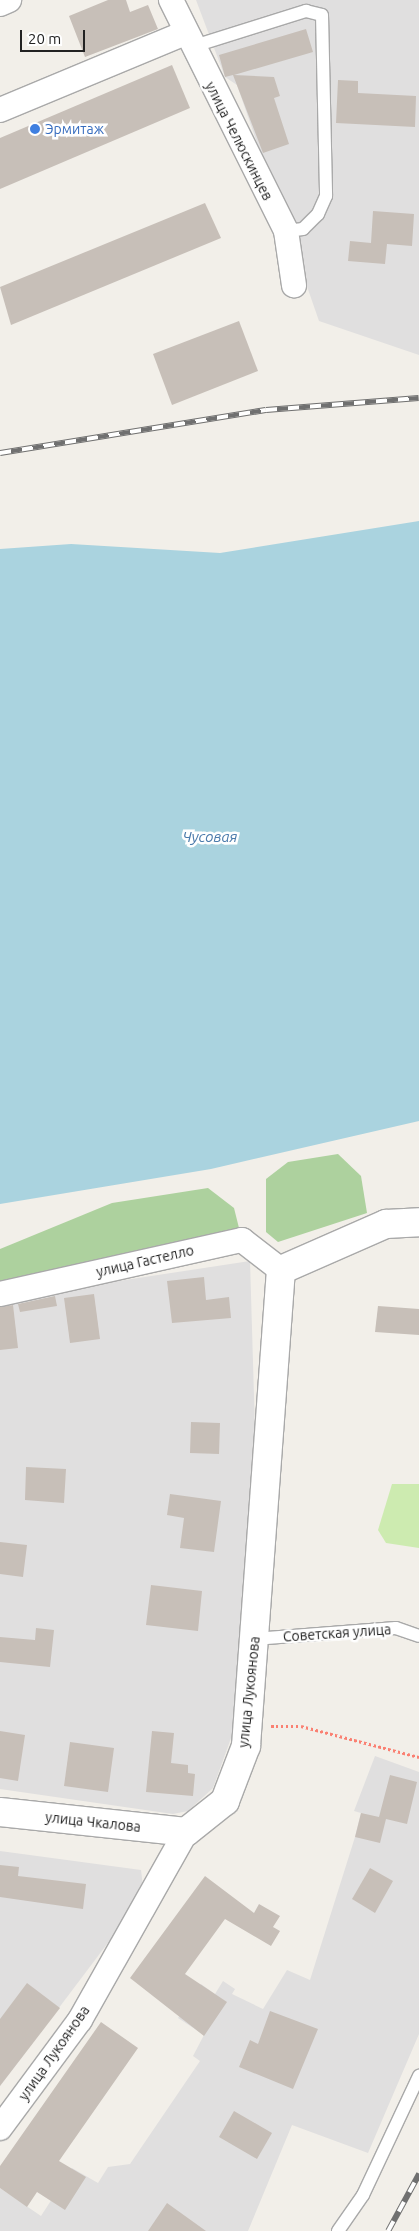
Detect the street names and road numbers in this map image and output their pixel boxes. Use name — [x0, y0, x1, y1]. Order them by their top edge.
street label: улица Челюскинцев — [202, 79, 276, 203]
street label: улица Гастелло — [95, 1242, 195, 1280]
street label: Советская улица — [282, 1621, 392, 1645]
street label: улица Лукоянова — [235, 1635, 263, 1749]
street label: улица Чкалова — [44, 1809, 142, 1835]
street label: улица Лукоянова — [15, 2002, 93, 2104]

